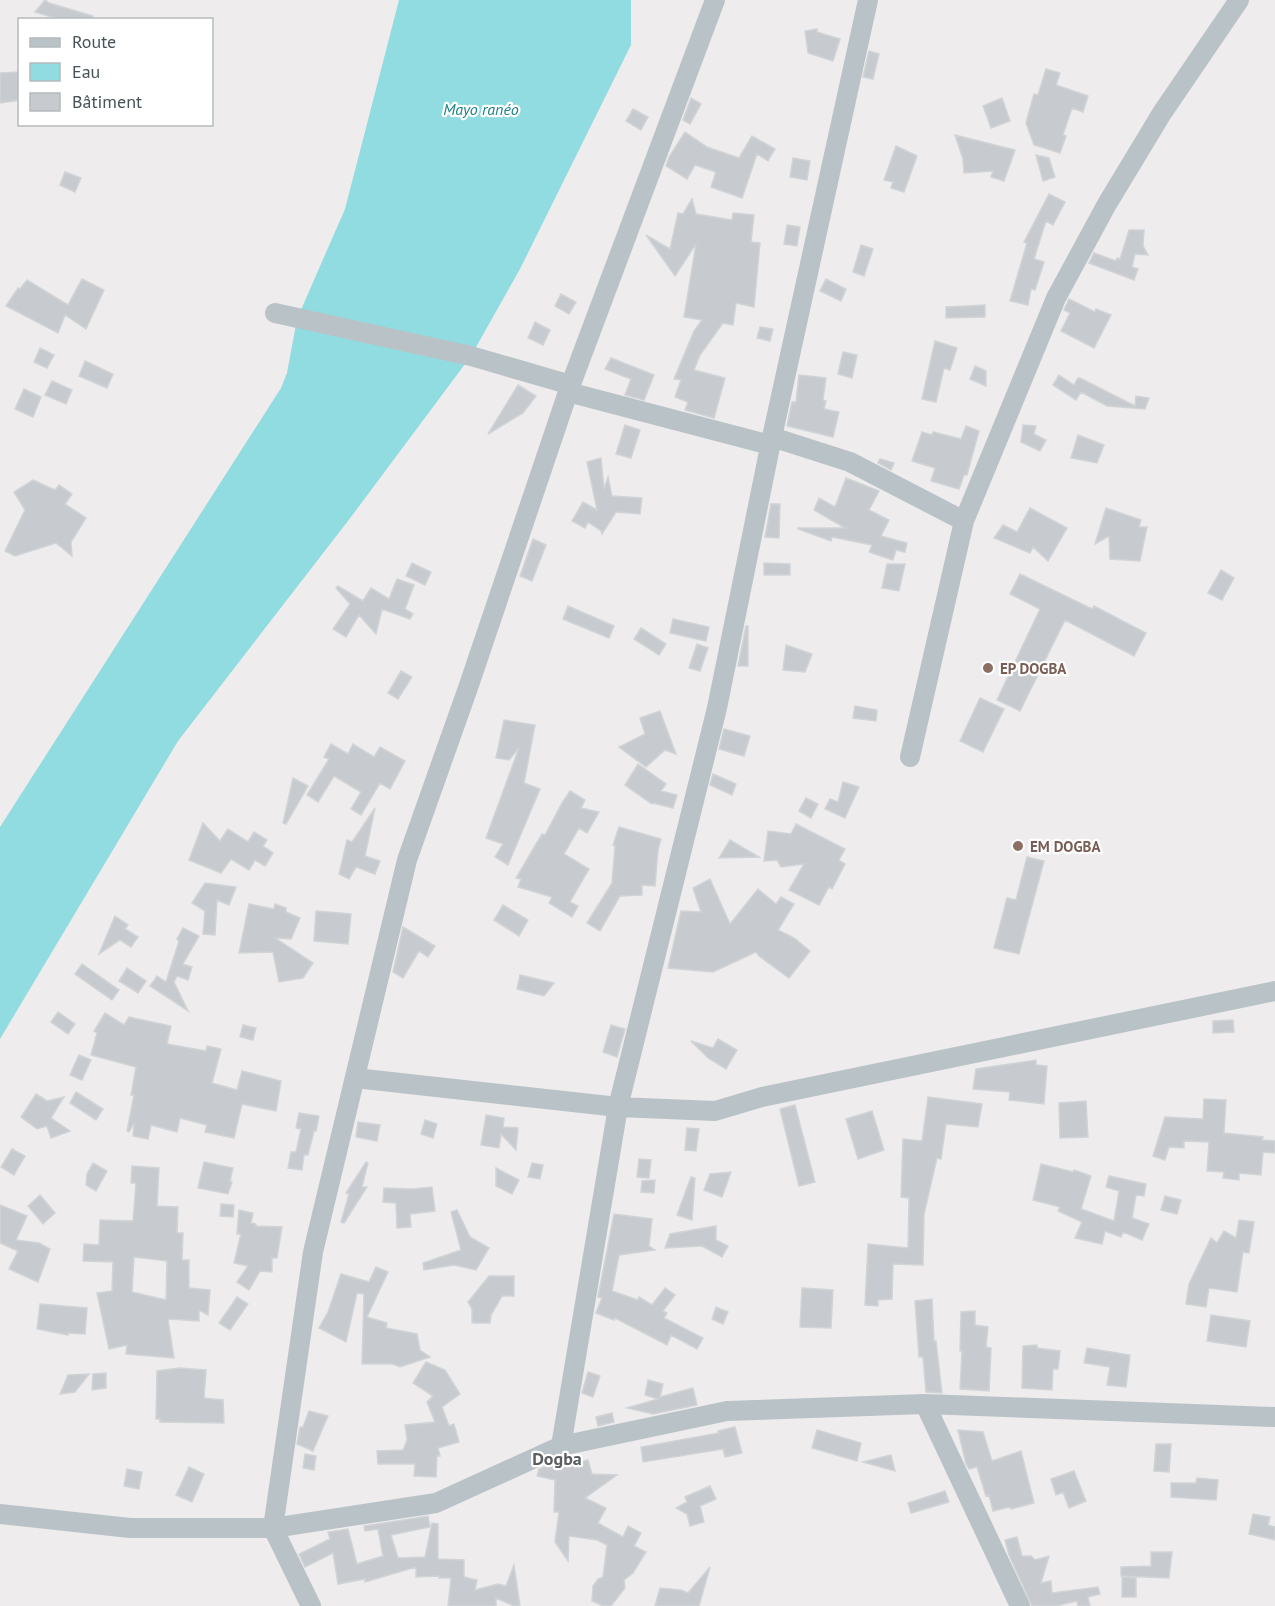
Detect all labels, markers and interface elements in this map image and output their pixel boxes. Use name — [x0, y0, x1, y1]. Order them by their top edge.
legend — [18, 18, 213, 126]
text: Route — [72, 30, 116, 53]
text: Eau — [72, 60, 100, 83]
text: Bâtiment — [72, 90, 142, 113]
water label: Mayo ranéo — [443, 99, 519, 119]
place label: EP DOGBA — [1000, 659, 1067, 678]
marker: EP DOGBA — [981, 661, 995, 675]
place label: EM DOGBA — [1030, 837, 1101, 856]
marker: EM DOGBA — [1011, 839, 1025, 853]
district label: Dogba — [532, 1447, 582, 1470]

